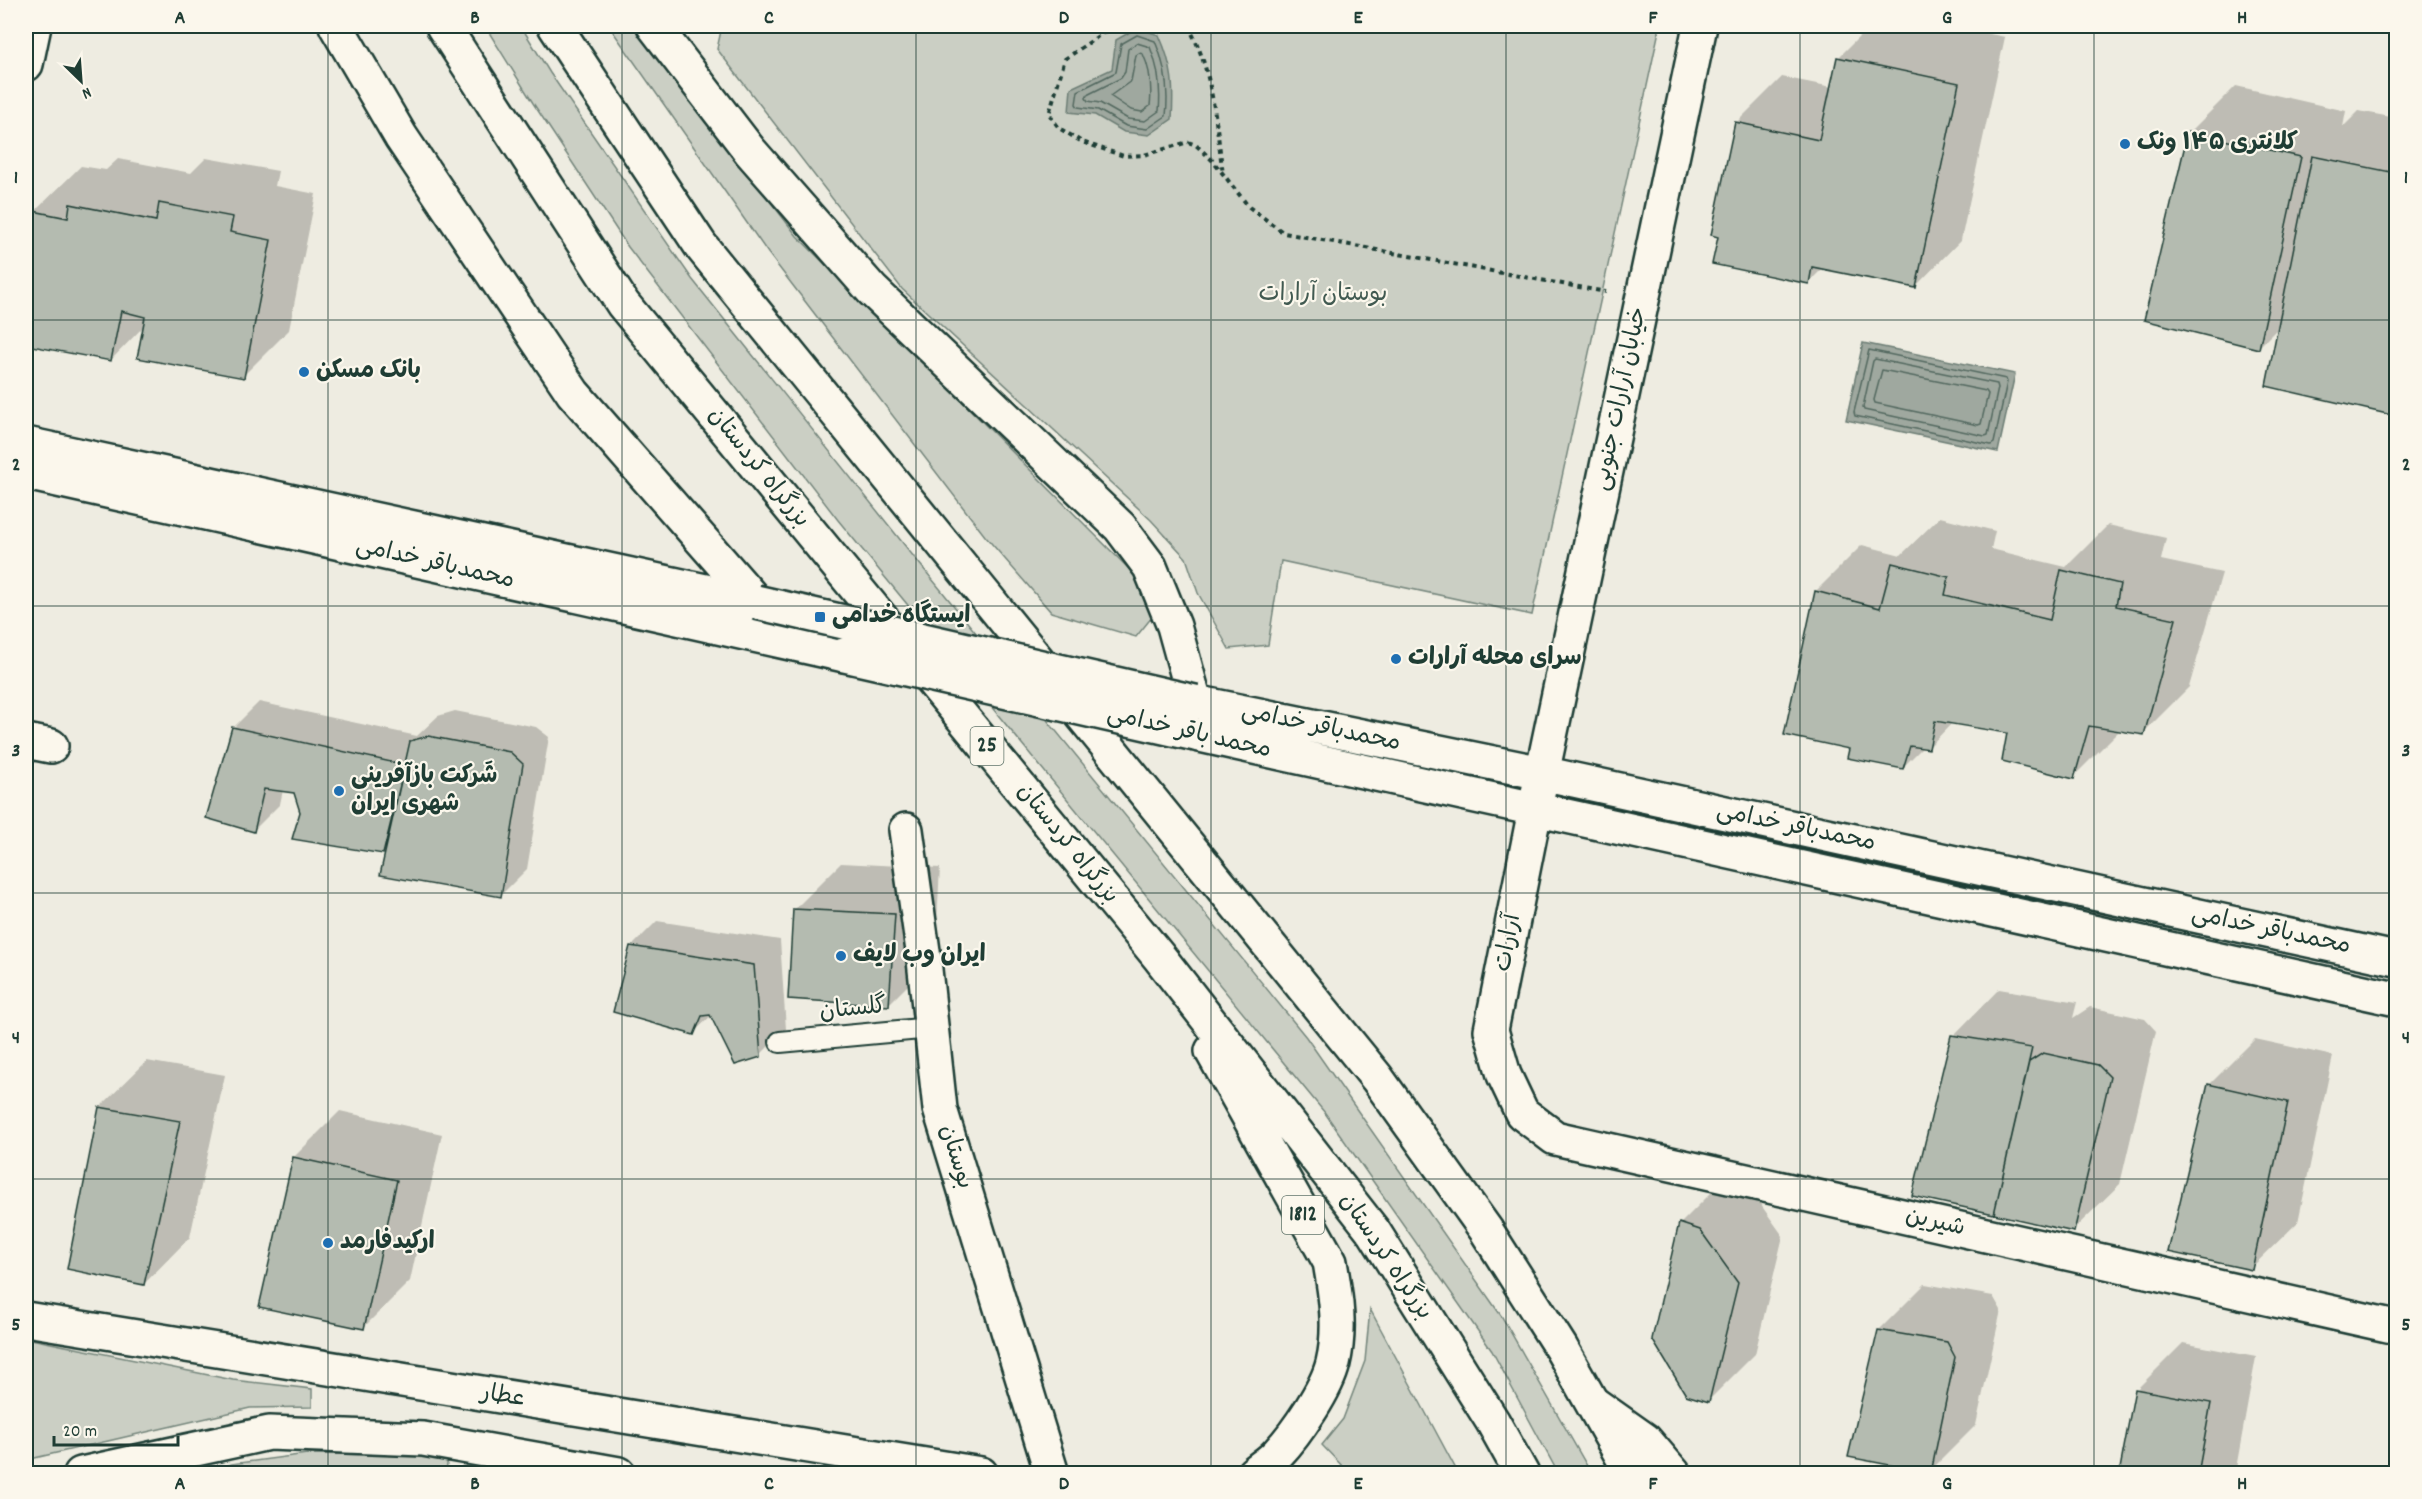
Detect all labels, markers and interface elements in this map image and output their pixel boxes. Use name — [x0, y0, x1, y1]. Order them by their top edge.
text: A — [175, 5, 186, 33]
text: B — [470, 5, 480, 33]
text: C — [764, 5, 774, 33]
text: D — [1059, 5, 1070, 33]
text: E — [1353, 5, 1363, 33]
text: F — [1649, 5, 1659, 33]
text: G — [1942, 5, 1952, 33]
text: H — [2237, 5, 2247, 33]
north arrow — [51, 51, 111, 111]
text: N — [78, 80, 95, 104]
place label: کلانتری ۱۴۵ ونک — [2137, 127, 2298, 161]
marker: کلانتری ۱۴۵ ونک — [2118, 137, 2132, 151]
text: 1 — [14, 165, 18, 193]
text: 1 — [2404, 165, 2408, 193]
park label: بوستان آرارات — [1259, 278, 1387, 312]
street label: خیابان آرارات جنوبی — [1585, 304, 1657, 494]
place label: بانک مسکن — [316, 355, 421, 389]
marker: بانک مسکن — [297, 365, 311, 379]
street label: بزرگراه کردستان — [699, 400, 817, 536]
text: 2 — [12, 452, 20, 480]
text: 2 — [2402, 452, 2410, 480]
street label: محمدباقر خدامی — [352, 529, 518, 599]
place label: ایستگاه خدامی — [832, 599, 971, 634]
marker: ایستگاه خدامی — [813, 610, 827, 624]
place label: سرای محله آرارات — [1408, 642, 1582, 676]
marker: سرای محله آرارات — [1389, 652, 1403, 666]
street label: محمدباقر خدامی — [1238, 695, 1404, 761]
street label: محمد باقر خدامی — [1104, 698, 1274, 768]
road number: 25 — [970, 727, 1004, 765]
text: 3 — [12, 738, 20, 766]
text: 3 — [2402, 738, 2410, 766]
place label: شَرکت بازآفرینی شهری ایران — [351, 760, 497, 822]
street label: بزرگراه کردستان — [1008, 776, 1126, 912]
marker: شَرکت بازآفرینی شهری ایران — [332, 784, 346, 798]
street label: محمدباقر خدامی — [1713, 795, 1879, 861]
street label: محمدباقر خدامی — [2188, 898, 2354, 964]
street label: آرارات — [1487, 910, 1531, 975]
place label: ایران وب لایف — [853, 939, 986, 973]
marker: ایران وب لایف — [834, 949, 848, 963]
street label: گلستان — [818, 990, 888, 1030]
text: 4 — [12, 1025, 20, 1053]
text: 4 — [2402, 1025, 2410, 1053]
street label: بوستان — [929, 1121, 981, 1193]
street label: بزرگراه کردستان — [1330, 1187, 1440, 1327]
road number: 1812 — [1282, 1196, 1324, 1234]
street label: شیرین — [1902, 1200, 1968, 1246]
place label: ارکیدفارمد — [340, 1226, 435, 1260]
marker: ارکیدفارمد — [321, 1236, 335, 1250]
text: 5 — [11, 1312, 21, 1340]
text: 5 — [2401, 1312, 2411, 1340]
street label: عطار — [476, 1376, 528, 1417]
scale bar — [54, 1409, 178, 1447]
text: 20 m — [63, 1420, 97, 1445]
text: A — [175, 1471, 186, 1499]
text: B — [470, 1471, 480, 1499]
text: C — [764, 1471, 774, 1499]
text: D — [1059, 1471, 1070, 1499]
text: E — [1353, 1471, 1363, 1499]
text: F — [1649, 1471, 1659, 1499]
text: G — [1942, 1471, 1952, 1499]
text: H — [2237, 1471, 2247, 1499]

